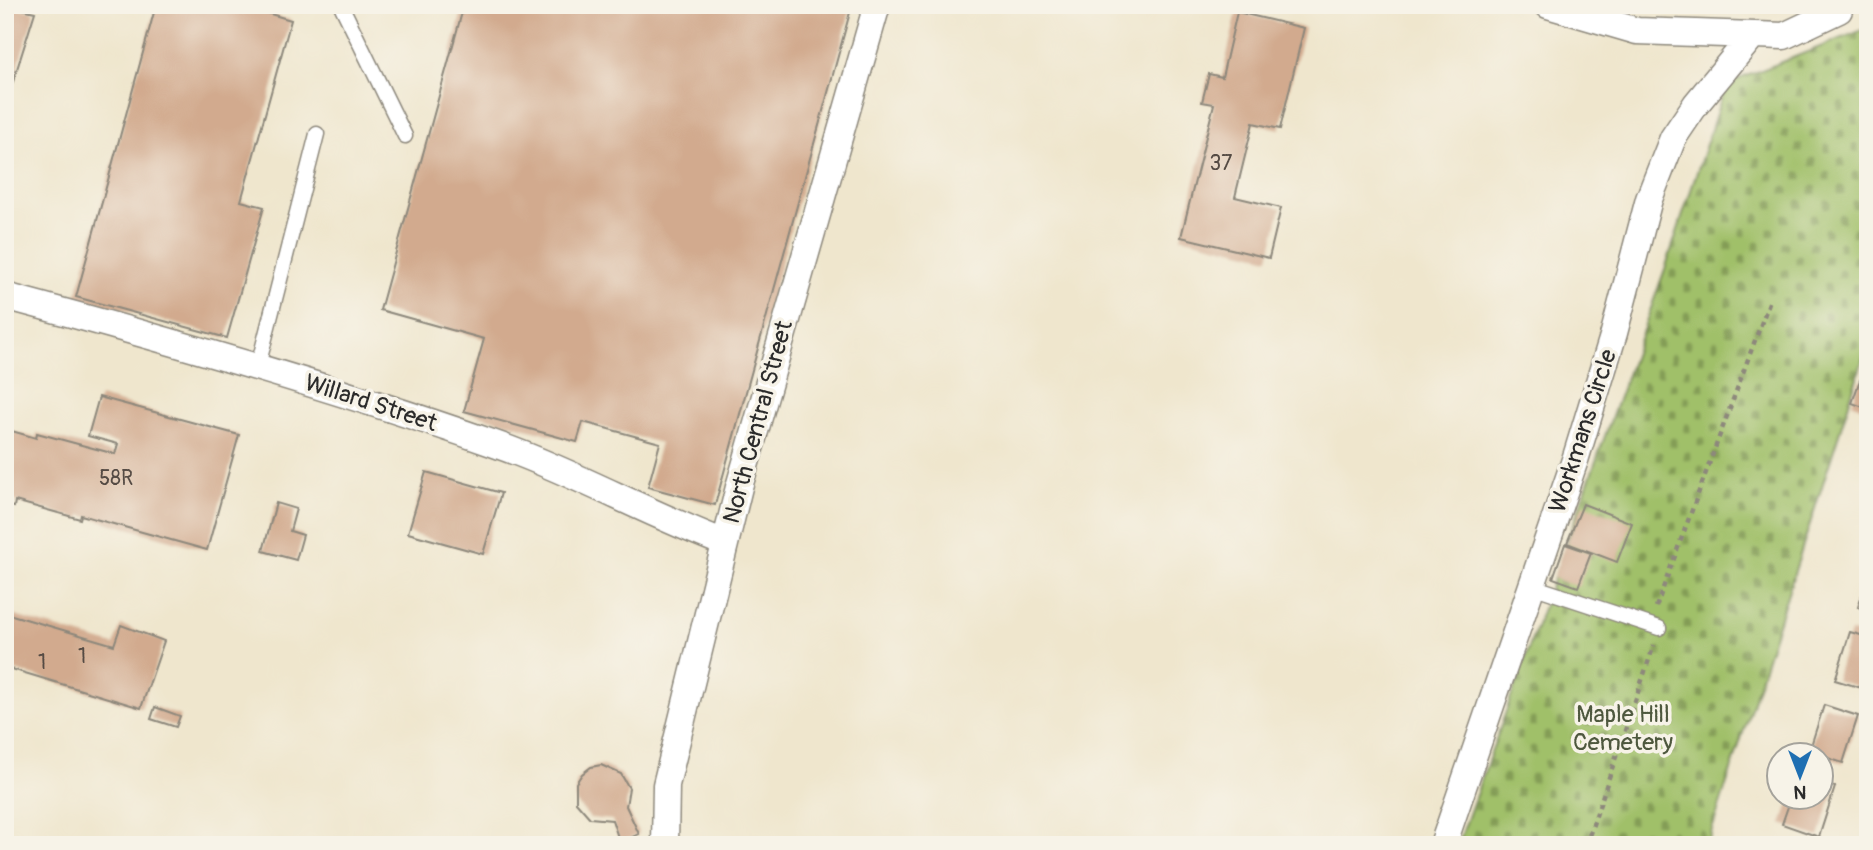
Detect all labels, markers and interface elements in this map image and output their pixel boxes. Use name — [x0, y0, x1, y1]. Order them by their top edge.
house number: 37 — [1210, 150, 1232, 177]
street label: North Central Street — [717, 317, 799, 527]
street label: Workmans Circle — [1543, 345, 1623, 516]
street label: Willard Street — [301, 368, 441, 438]
house number: 58R — [99, 465, 133, 492]
house number: 1 — [78, 643, 86, 670]
house number: 1 — [38, 649, 46, 676]
park label: Maple Hill Cemetery — [1573, 700, 1673, 757]
north arrow — [1764, 742, 1834, 812]
text: N — [1793, 780, 1806, 804]

